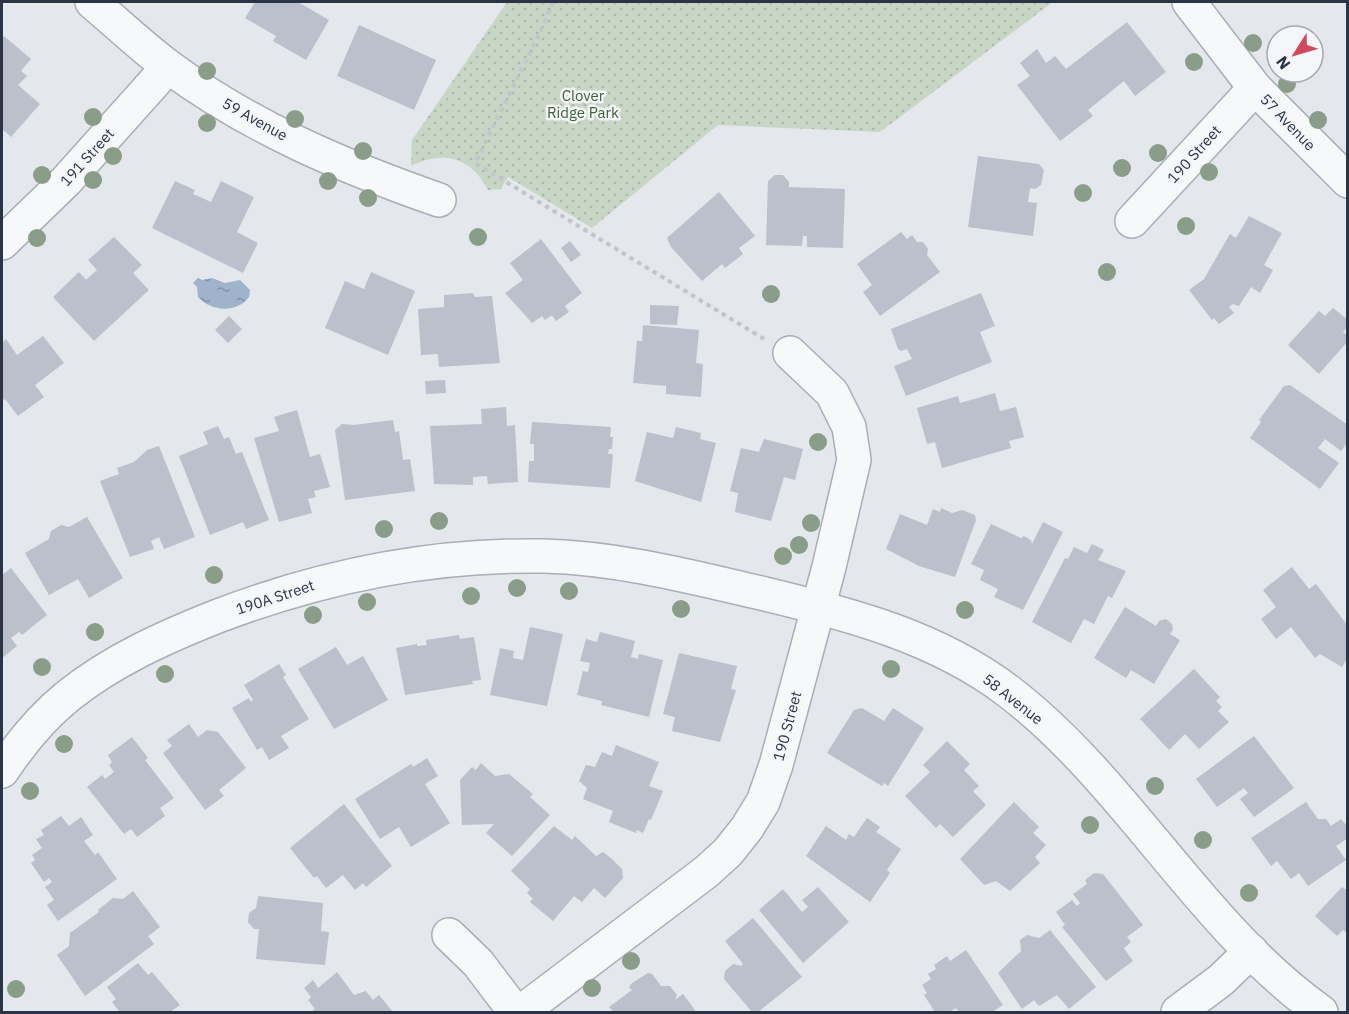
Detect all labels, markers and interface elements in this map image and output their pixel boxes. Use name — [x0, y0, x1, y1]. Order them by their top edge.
north arrow — [1265, 24, 1325, 84]
text: N — [1272, 52, 1294, 74]
park label: Clover Ridge Park — [547, 86, 619, 122]
street label: 57 Avenue — [1256, 90, 1320, 154]
street label: 59 Avenue — [219, 93, 291, 145]
street label: 190 Street — [1163, 121, 1225, 187]
street label: 191 Street — [56, 124, 118, 190]
street label: 190A Street — [233, 575, 317, 619]
street label: 58 Avenue — [979, 669, 1047, 729]
street label: 190 Street — [769, 689, 805, 763]

